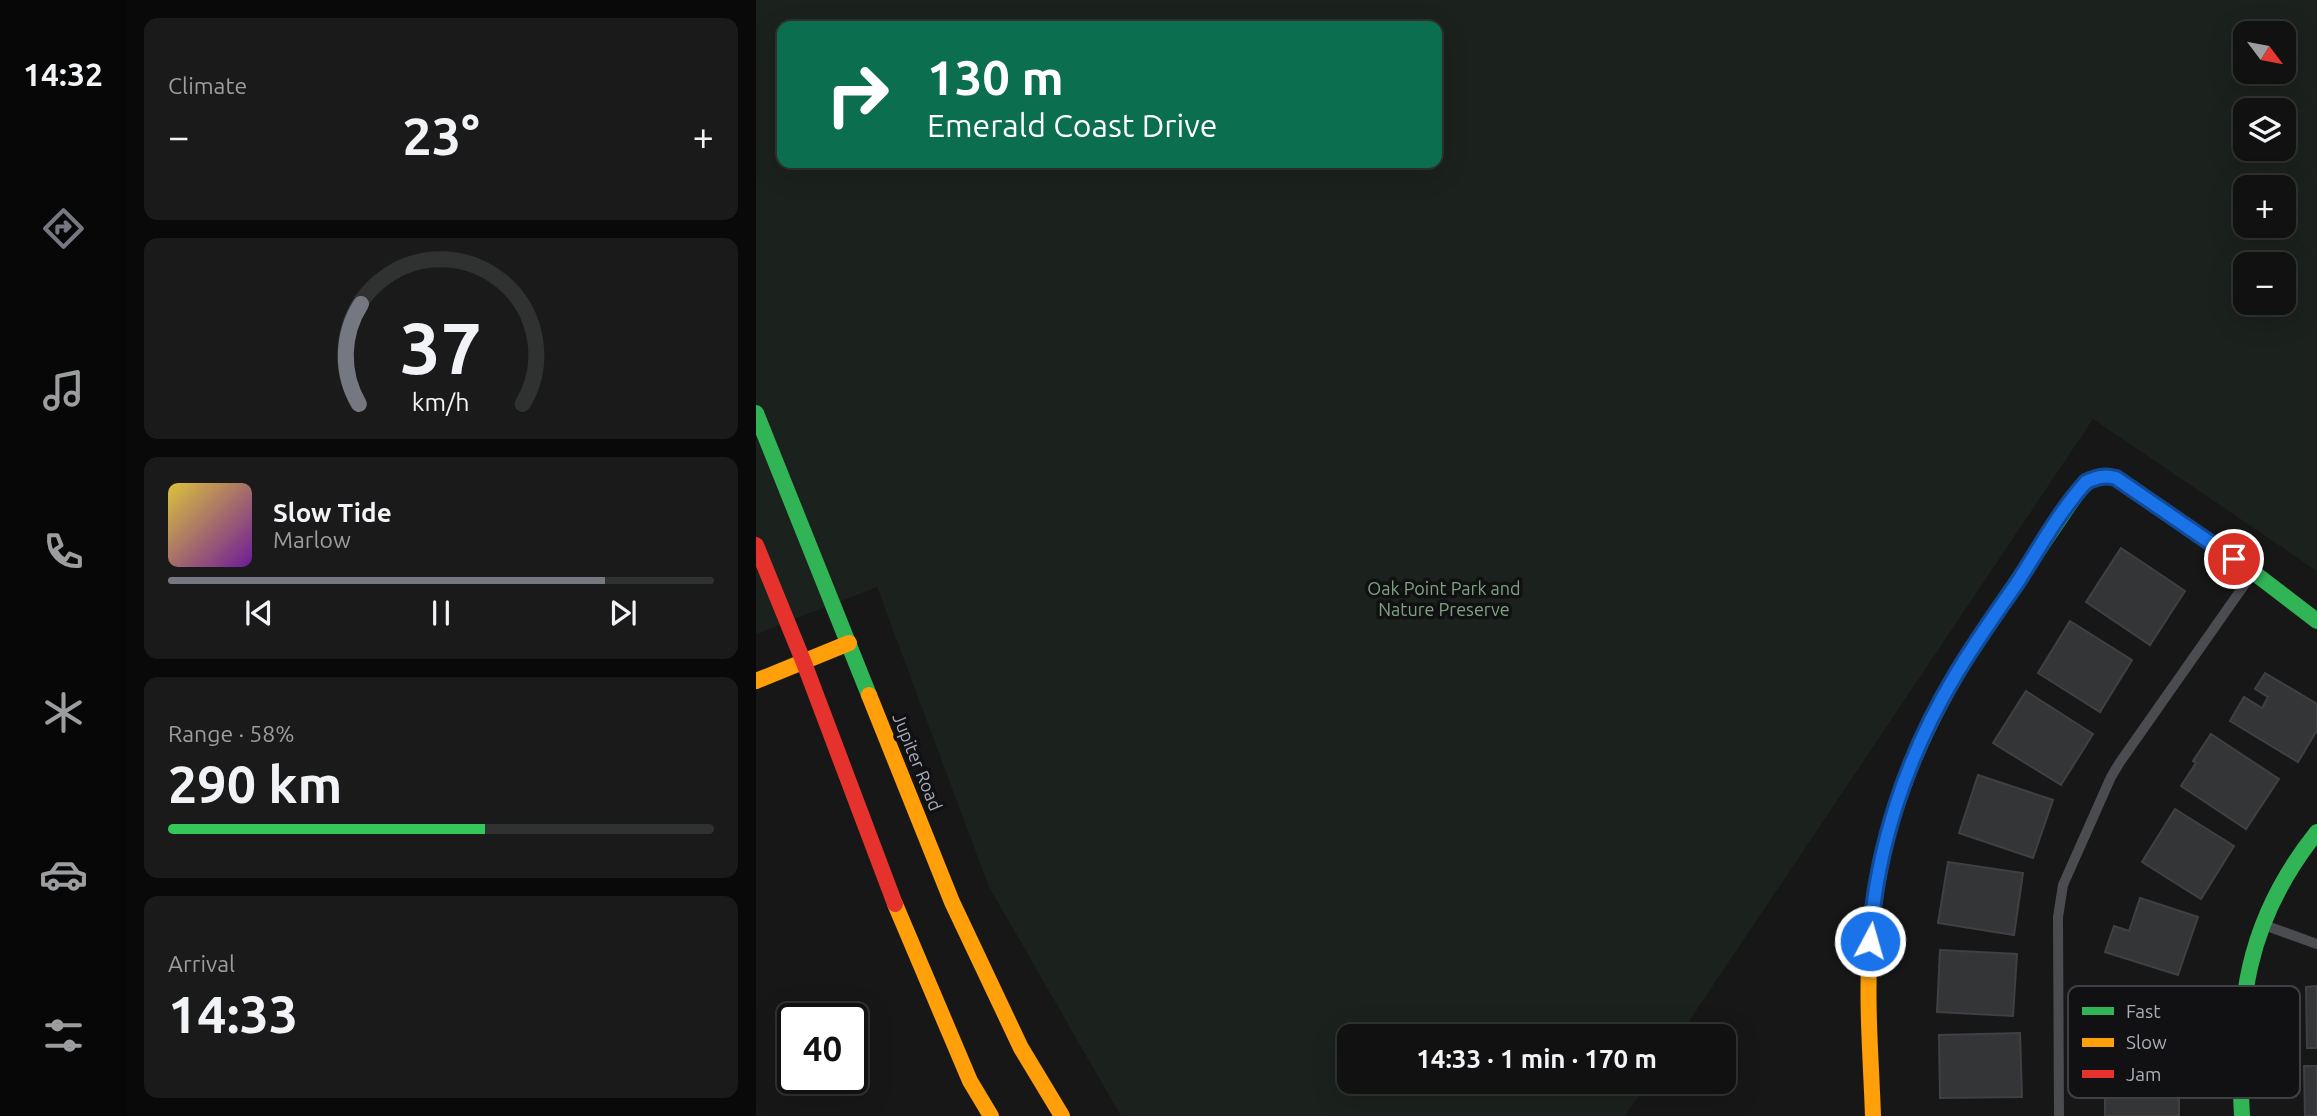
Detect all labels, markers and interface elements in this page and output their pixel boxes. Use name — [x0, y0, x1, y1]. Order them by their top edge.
north arrow — [2233, 21, 2296, 84]
map controls — [2233, 21, 2296, 315]
icon: right — [812, 49, 903, 140]
text: 130 m — [927, 49, 1064, 104]
text: 14:32 — [23, 56, 103, 92]
text: Climate — [168, 73, 247, 98]
button: layers — [2233, 98, 2296, 161]
text: 23° — [402, 107, 480, 165]
text: Emerald Coast Drive — [927, 107, 1217, 143]
text: − — [168, 115, 189, 157]
text: + — [693, 115, 714, 157]
button: + — [2233, 175, 2296, 238]
icon: directions — [39, 204, 88, 253]
button: − — [2233, 252, 2296, 315]
text: 37 — [400, 307, 482, 389]
icon: music — [39, 366, 88, 415]
text: km/h — [412, 388, 470, 416]
text: Slow Tide — [273, 498, 392, 527]
icon: phone — [39, 527, 88, 576]
text: Marlow — [273, 527, 351, 552]
pin — [2204, 529, 2264, 589]
icon: arrive — [2215, 540, 2253, 578]
park label: Oak Point Park and Nature Preserve — [1367, 578, 1521, 619]
icon: previous — [240, 594, 278, 632]
icon: pause — [422, 594, 460, 632]
icon: next — [604, 594, 642, 632]
icon: climate — [39, 688, 88, 737]
street label: Jupiter Road — [889, 710, 947, 813]
text: Range · 58% — [168, 721, 295, 746]
text: 290 km — [168, 755, 342, 813]
icon: car — [39, 850, 88, 899]
position arrow — [1833, 904, 1907, 978]
text: Arrival — [168, 951, 235, 976]
text: 14:33 — [168, 985, 298, 1043]
legend — [2068, 986, 2300, 1098]
text: Fast — [2126, 1000, 2161, 1022]
speed limit sign: 40 — [777, 1003, 868, 1094]
icon: filters — [39, 1011, 88, 1060]
text: Slow — [2126, 1031, 2167, 1053]
text: 14:33 · 1 min · 170 m — [1416, 1044, 1657, 1073]
text: Jam — [2126, 1063, 2162, 1085]

